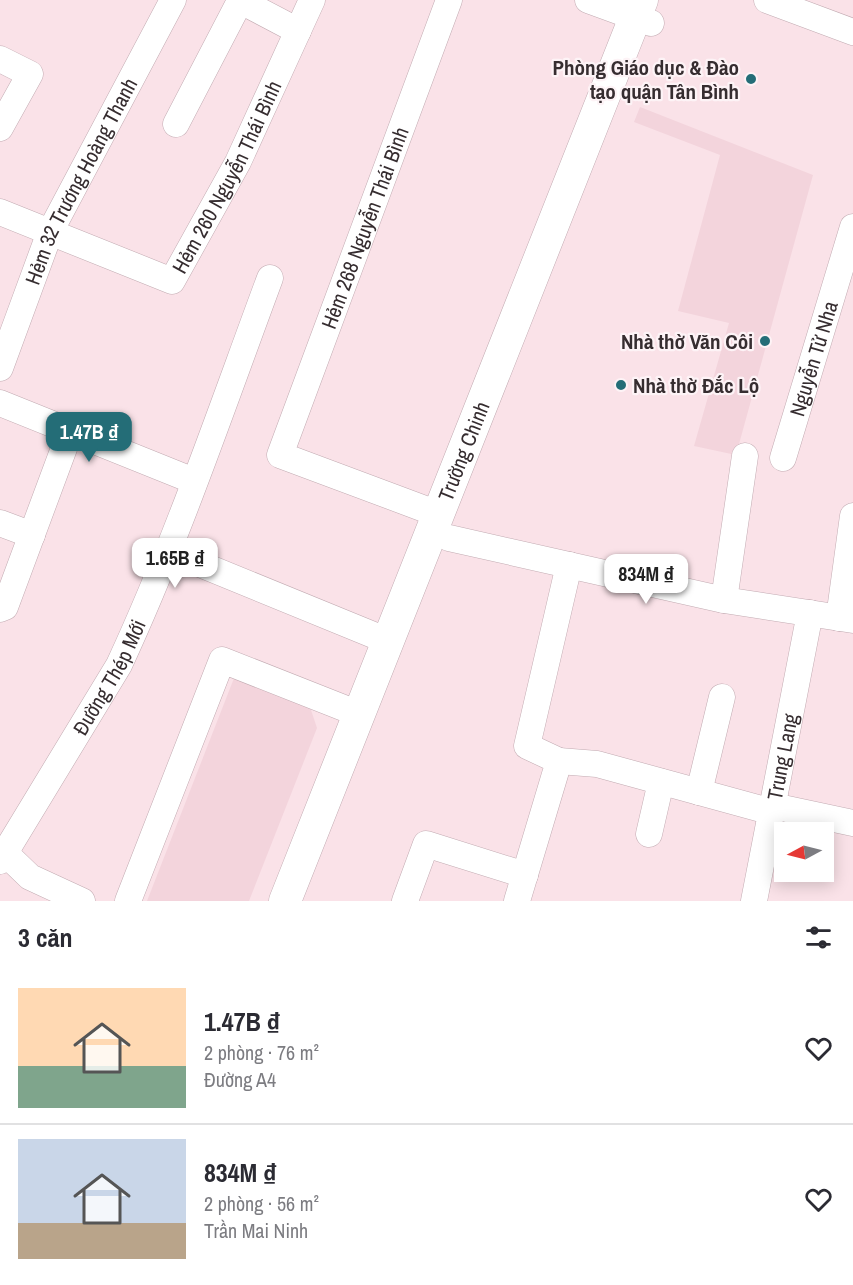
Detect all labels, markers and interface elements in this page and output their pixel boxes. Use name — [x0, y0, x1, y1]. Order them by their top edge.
place label: Phòng Giáo dục & Đào tạo quận Tân Bình — [552, 53, 739, 106]
street label: Hẻm 32 Trương Hoàng Thanh — [18, 72, 144, 288]
marker: Phòng Giáo dục & Đào tạo quận Tân Bình — [744, 72, 758, 86]
street label: Hẻm 260 Nguyễn Thái Bình — [165, 76, 288, 278]
street label: Hẻm 268 Nguyễn Thái Bình — [314, 123, 415, 333]
street label: Nguyễn Tử Nha — [782, 297, 844, 420]
place label: Nhà thờ Văn Côi — [621, 327, 753, 356]
marker: Nhà thờ Văn Côi — [758, 334, 772, 348]
place label: Nhà thờ Đắc Lộ — [633, 371, 759, 400]
marker: Nhà thờ Đắc Lộ — [614, 378, 628, 392]
street label: Trường Chinh — [431, 397, 496, 505]
pin: 1.47B ₫ — [34, 412, 144, 463]
text: 1.47B ₫ — [60, 418, 118, 445]
pin: 1.65B ₫ — [120, 538, 230, 589]
text: 1.65B ₫ — [146, 544, 204, 571]
pin: 834M ₫ — [597, 554, 695, 605]
text: 834M ₫ — [618, 560, 674, 587]
street label: Đường Thép Mới — [65, 615, 152, 740]
street label: Trung Lang — [759, 711, 805, 802]
north arrow — [774, 822, 834, 882]
map controls — [774, 822, 834, 882]
text: 3 căn — [18, 920, 73, 955]
icon: filters — [802, 921, 835, 954]
text: 1.47B ₫ — [204, 1004, 280, 1039]
icon: home — [66, 1012, 138, 1084]
icon: heart — [802, 1032, 835, 1065]
text: 2 phòng · 76 m² — [204, 1039, 319, 1066]
text: Đường A4 — [204, 1066, 276, 1093]
text: 834M ₫ — [204, 1155, 276, 1190]
icon: home — [66, 1163, 138, 1235]
icon: heart — [802, 1183, 835, 1216]
text: 2 phòng · 56 m² — [204, 1190, 319, 1217]
text: Trần Mai Ninh — [204, 1217, 308, 1244]

